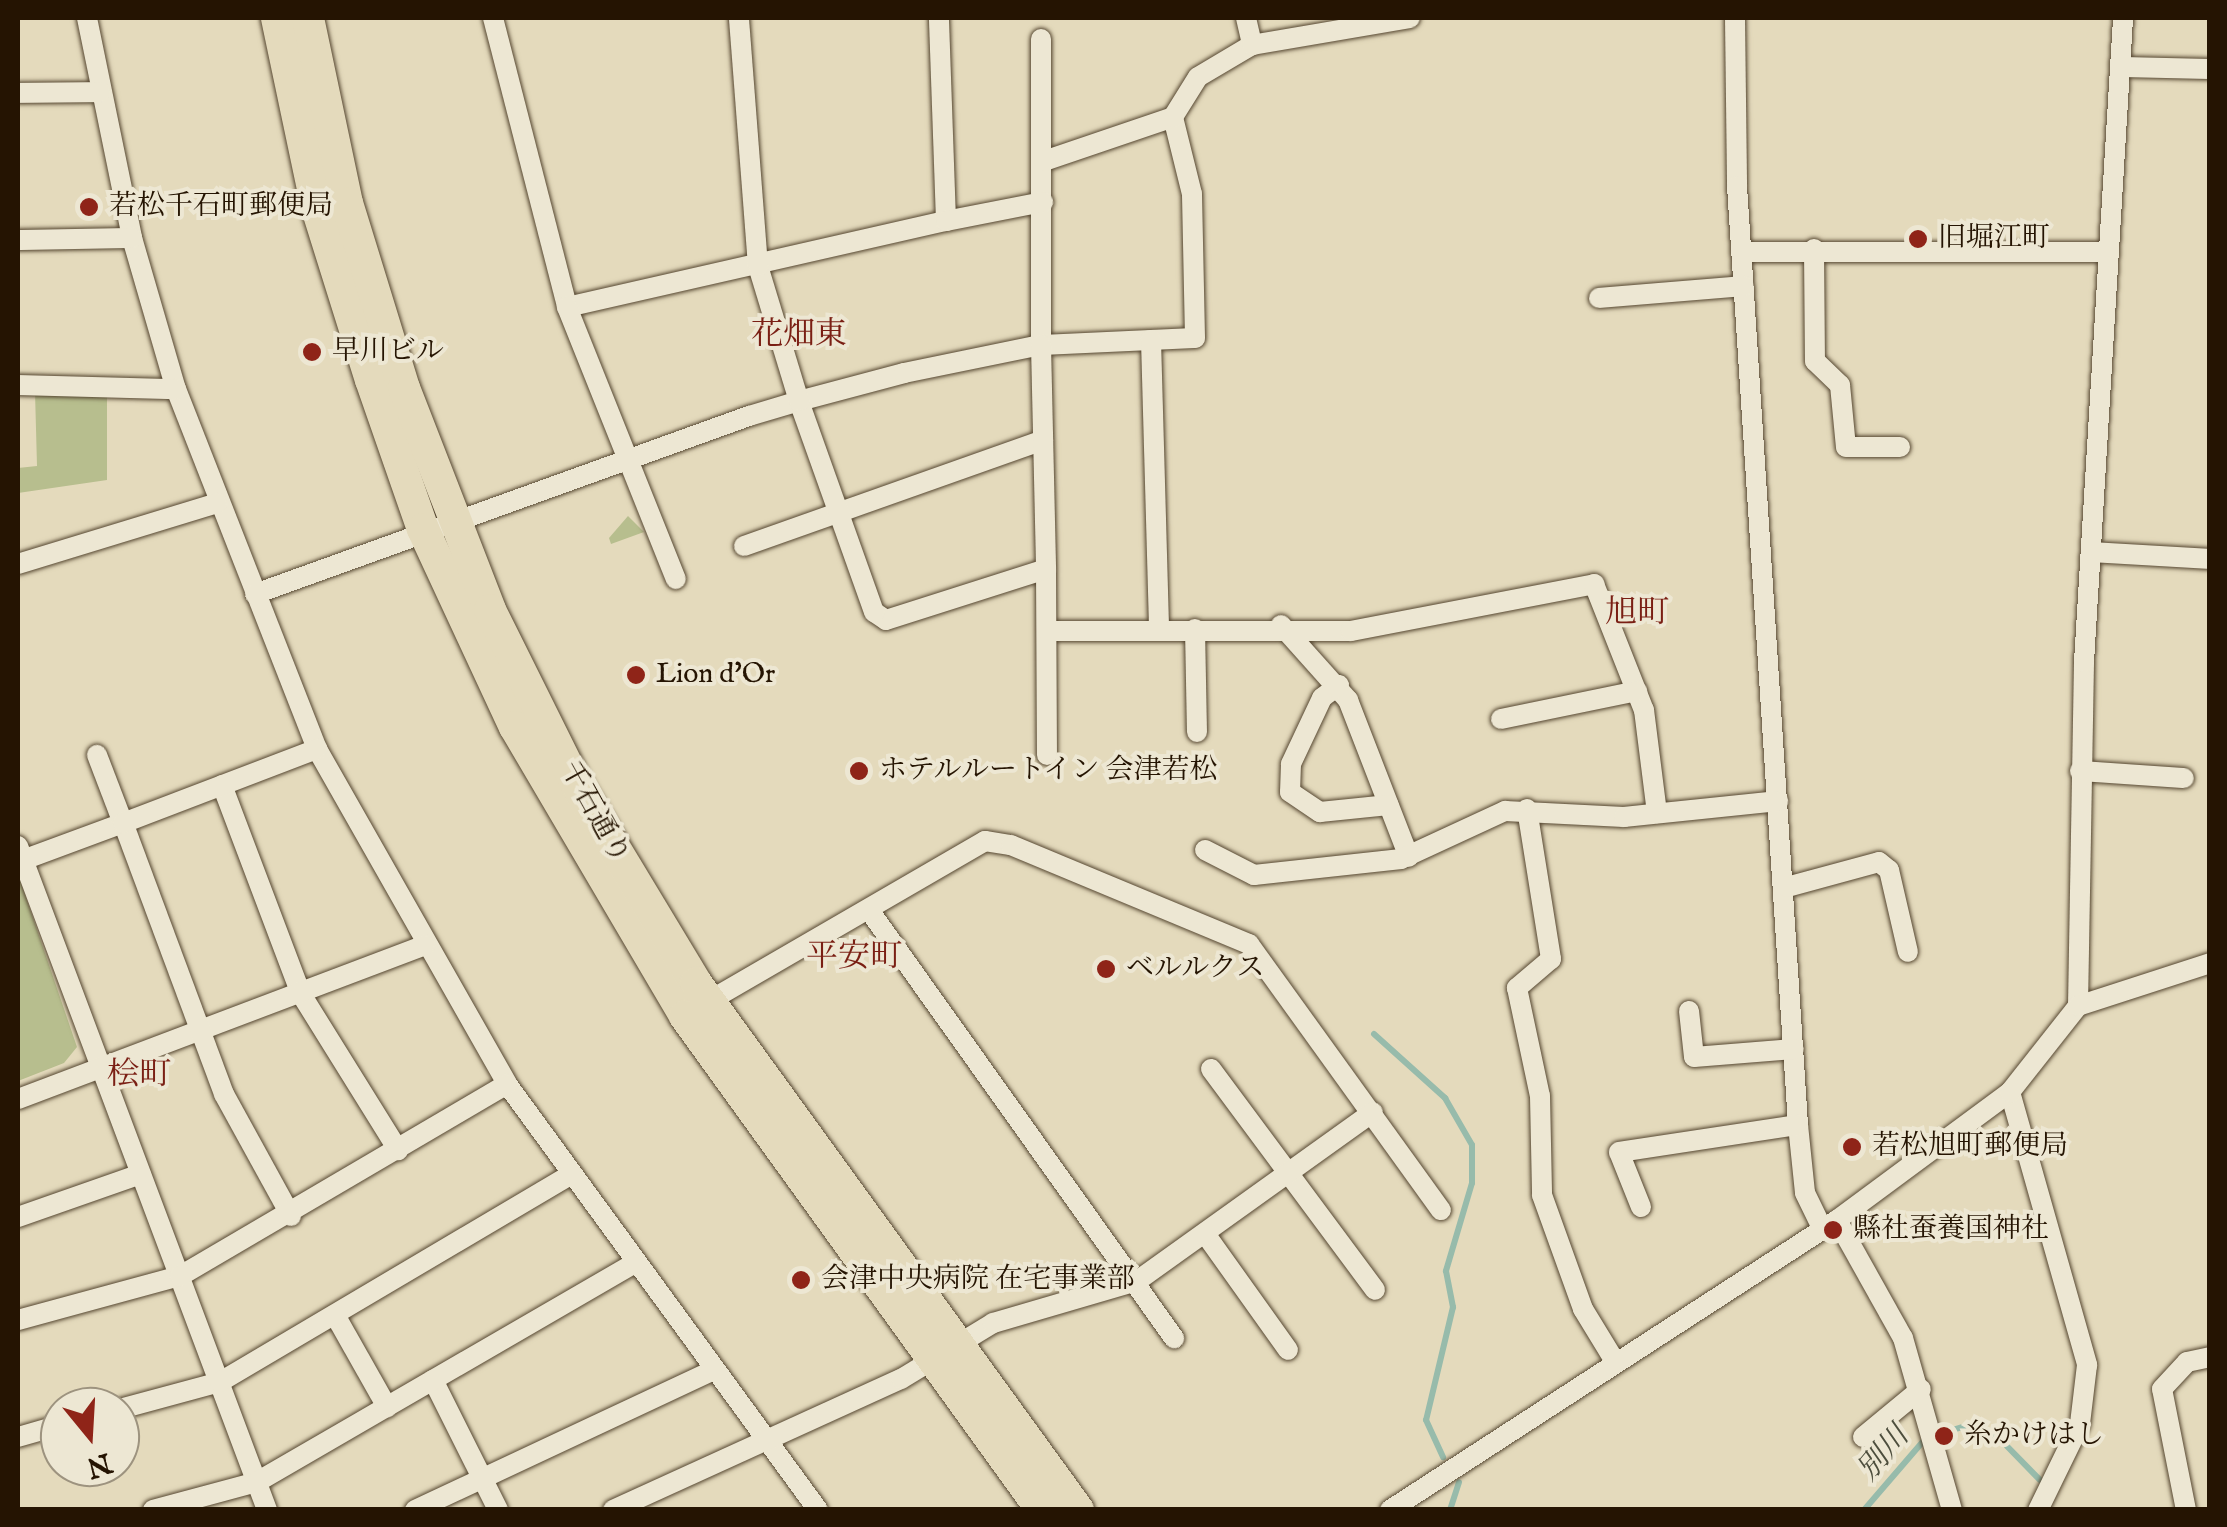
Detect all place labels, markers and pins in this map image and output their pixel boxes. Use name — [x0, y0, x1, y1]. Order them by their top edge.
place label: 若松千石町郵便局 — [109, 190, 333, 224]
marker: 若松千石町郵便局 — [78, 196, 100, 218]
place label: 旧堀江町 — [1938, 222, 2050, 256]
marker: 旧堀江町 — [1907, 228, 1929, 250]
place label: 早川ビル — [332, 335, 444, 369]
marker: 早川ビル — [301, 341, 323, 363]
place label: Lion d'Or — [656, 658, 775, 692]
marker: Lion d'Or — [625, 664, 647, 686]
place label: ホテルルートイン 会津若松 — [879, 754, 1221, 788]
marker: ホテルルートイン 会津若松 — [848, 760, 870, 782]
place label: ベルルクス — [1126, 952, 1266, 986]
marker: ベルルクス — [1095, 958, 1117, 980]
place label: 若松旭町郵便局 — [1872, 1130, 2068, 1164]
marker: 若松旭町郵便局 — [1841, 1136, 1863, 1158]
place label: 縣社蚕養国神社 — [1853, 1213, 2049, 1247]
marker: 縣社蚕養国神社 — [1822, 1219, 1844, 1241]
place label: 会津中央病院 在宅事業部 — [821, 1263, 1135, 1297]
marker: 会津中央病院 在宅事業部 — [790, 1269, 812, 1291]
place label: 糸かけはし — [1964, 1419, 2104, 1453]
marker: 糸かけはし — [1933, 1425, 1955, 1447]

